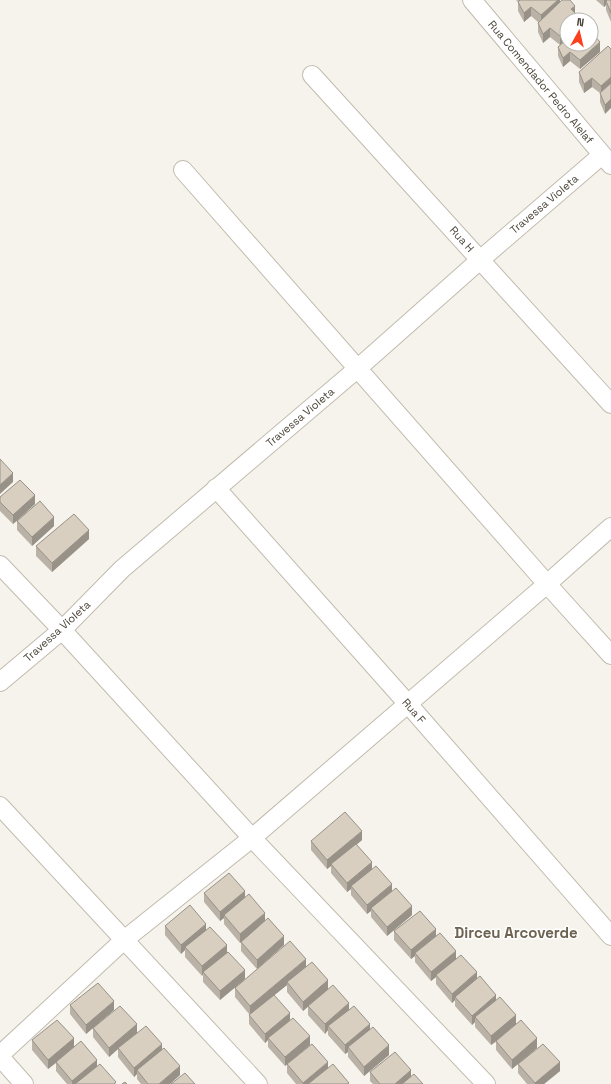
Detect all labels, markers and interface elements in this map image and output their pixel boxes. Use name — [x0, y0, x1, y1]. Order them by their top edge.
north arrow — [559, 12, 599, 52]
text: N — [576, 15, 585, 30]
street label: Rua Comendador Pedro Alelaf — [485, 18, 597, 147]
street label: Travessa Violeta — [507, 171, 582, 237]
street label: Rua H — [447, 223, 477, 255]
street label: Travessa Violeta — [263, 384, 338, 450]
street label: Travessa Violeta — [21, 597, 94, 665]
street label: Rua F — [399, 696, 429, 726]
district label: Dirceu Arcoverde — [454, 923, 578, 942]

